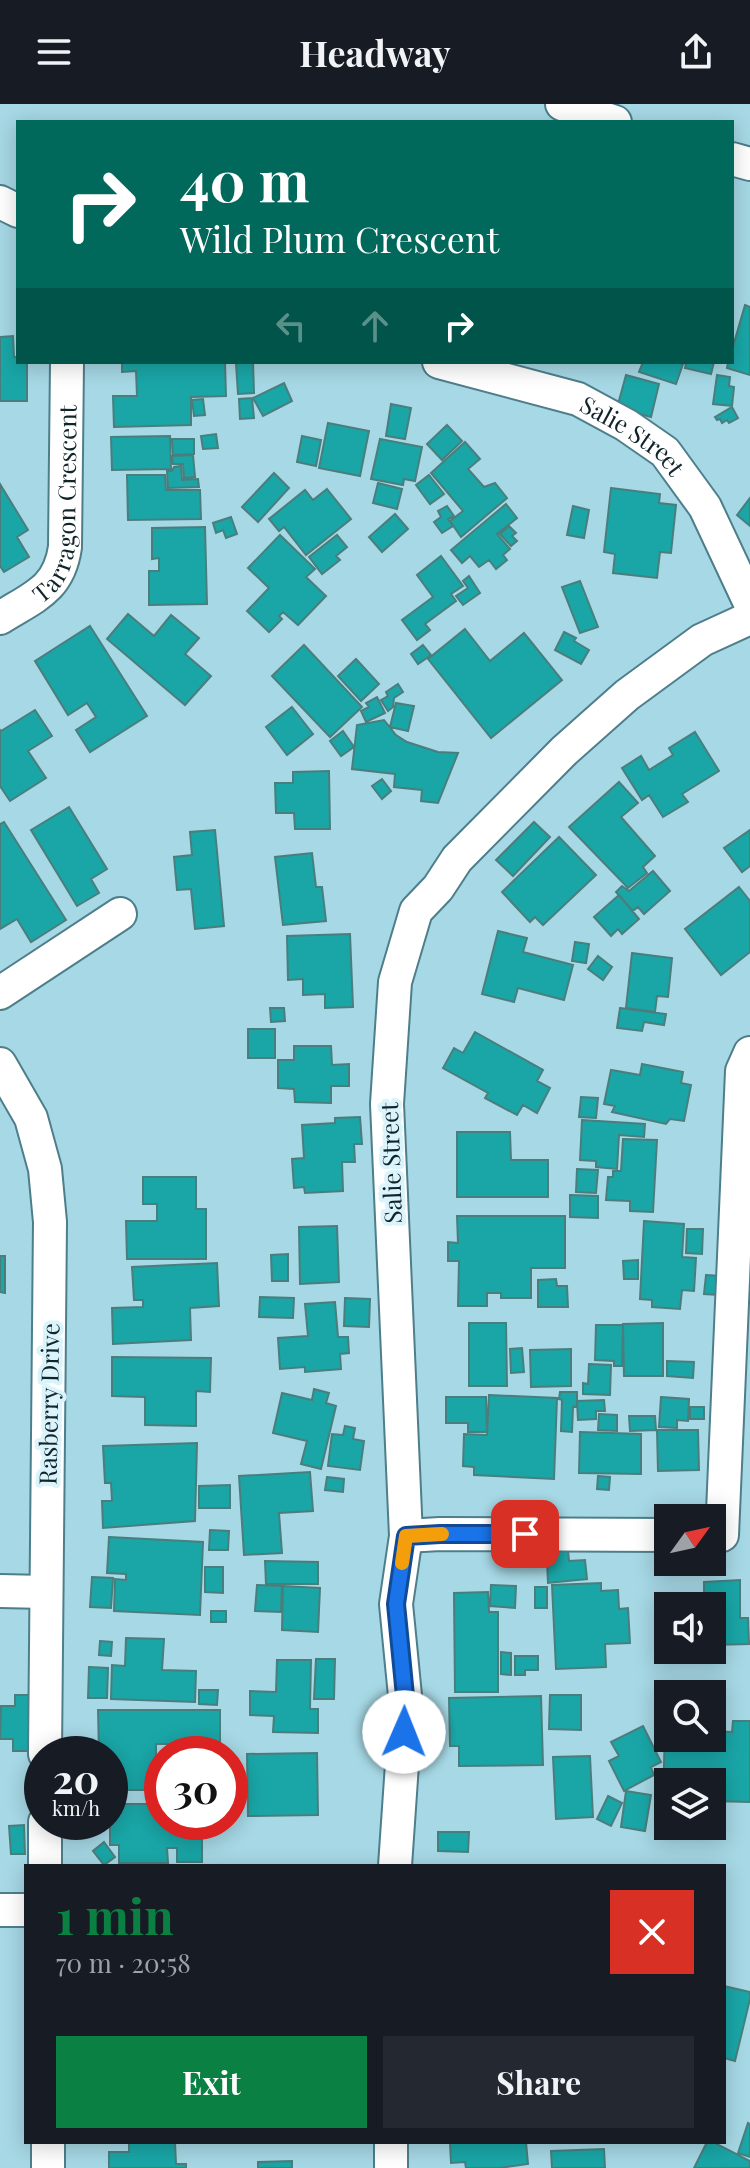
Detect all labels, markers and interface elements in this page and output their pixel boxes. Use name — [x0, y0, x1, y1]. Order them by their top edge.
text: Headway — [299, 28, 451, 76]
icon: menu — [32, 30, 76, 74]
icon: share — [674, 30, 718, 74]
text: 40 m — [180, 142, 309, 217]
icon: right — [48, 152, 152, 256]
text: Wild Plum Crescent — [180, 214, 499, 262]
icon: left — [269, 304, 313, 348]
icon: ahead — [353, 304, 397, 348]
icon: right — [437, 304, 481, 348]
street label: Salie Street — [575, 388, 693, 482]
street label: Tarragon Crescent — [25, 404, 83, 609]
street label: Salie Street — [372, 1101, 408, 1224]
street label: Rasberry Drive — [31, 1323, 65, 1485]
pin — [491, 1500, 559, 1568]
north arrow — [654, 1504, 726, 1576]
map controls — [654, 1504, 726, 1840]
icon: arrive — [503, 1512, 547, 1556]
button: sound — [654, 1592, 726, 1664]
button: search — [654, 1680, 726, 1752]
position arrow — [362, 1690, 446, 1774]
speed limit sign: 30 — [144, 1736, 248, 1840]
text: 20 — [53, 1751, 99, 1804]
button: layers — [654, 1768, 726, 1840]
text: km/h — [52, 1794, 100, 1821]
text: 1 min — [56, 1883, 174, 1947]
button: close — [610, 1890, 694, 1974]
text: 70 m · 20:58 — [56, 1945, 191, 1980]
button: Exit — [56, 2036, 367, 2128]
button: Share — [383, 2036, 694, 2128]

